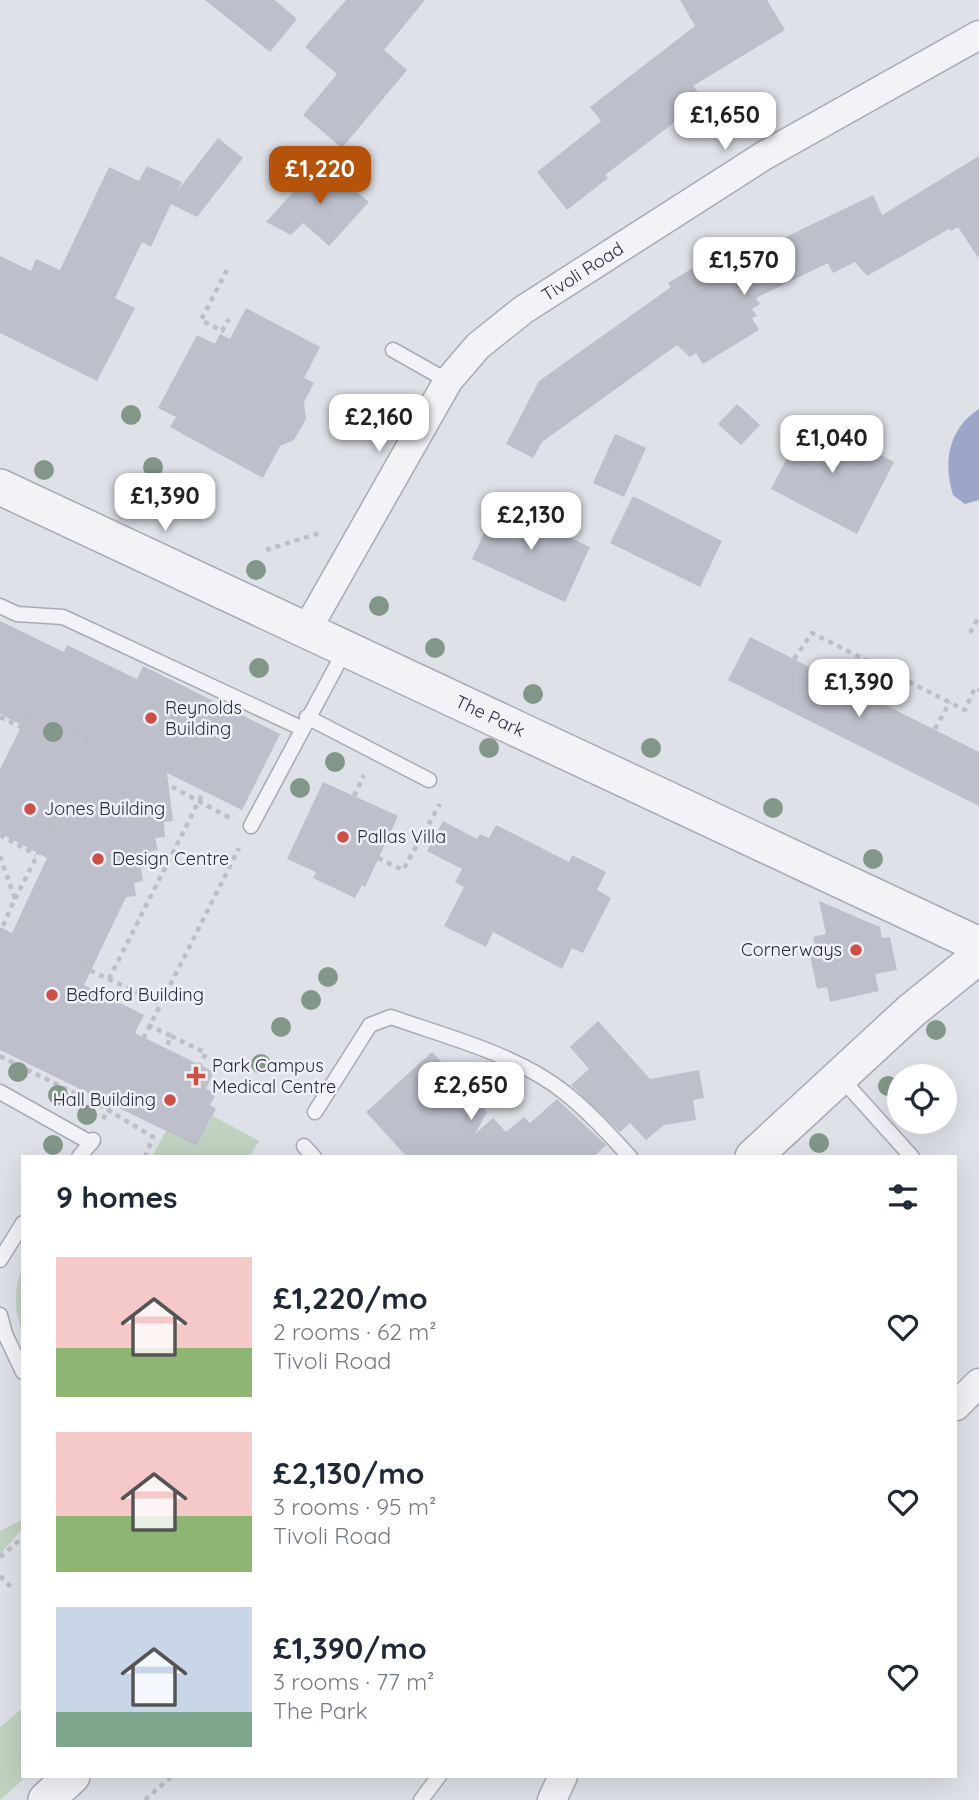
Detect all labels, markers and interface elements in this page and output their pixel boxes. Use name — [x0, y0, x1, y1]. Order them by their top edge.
pin: £1,650 — [668, 92, 782, 152]
text: £1,650 — [690, 100, 760, 129]
pin: £1,220 — [263, 146, 377, 206]
text: £1,220 — [285, 154, 355, 183]
street label: Tivoli Road — [537, 237, 628, 306]
pin: £1,570 — [687, 238, 801, 297]
text: £1,570 — [709, 245, 779, 274]
pin: £2,160 — [322, 394, 436, 454]
text: £2,160 — [345, 402, 413, 431]
pin: £1,040 — [775, 416, 889, 475]
text: £1,040 — [796, 423, 868, 452]
pin: £1,390 — [108, 474, 222, 533]
text: £1,390 — [130, 481, 200, 510]
pin: £2,130 — [474, 492, 588, 552]
text: £2,130 — [497, 500, 565, 529]
pin: £1,390 — [802, 660, 916, 719]
text: £1,390 — [824, 667, 894, 696]
street label: The Park — [452, 690, 529, 742]
place label: Reynolds Building — [165, 696, 242, 740]
marker: Reynolds Building — [143, 710, 159, 726]
place label: Jones Building — [44, 797, 165, 820]
marker: Jones Building — [22, 801, 38, 817]
place label: Pallas Villa — [357, 825, 446, 848]
marker: Pallas Villa — [335, 829, 351, 845]
place label: Design Centre — [112, 847, 229, 870]
marker: Design Centre — [90, 851, 106, 867]
place label: Cornerways — [741, 938, 842, 961]
marker: Cornerways — [848, 942, 864, 958]
place label: Bedford Building — [66, 983, 204, 1006]
marker: Bedford Building — [44, 987, 60, 1003]
place label: Park Campus Medical Centre — [212, 1054, 336, 1098]
pin: £2,650 — [414, 1062, 528, 1122]
map controls — [887, 1064, 957, 1134]
button: locate — [887, 1064, 957, 1134]
marker: Park Campus Medical Centre — [186, 1066, 206, 1086]
text: £2,650 — [434, 1070, 508, 1099]
place label: Hall Building — [53, 1088, 156, 1111]
marker: Hall Building — [162, 1092, 178, 1108]
text: 9 homes — [56, 1178, 178, 1216]
icon: filters — [884, 1178, 922, 1216]
text: £1,220/mo — [273, 1279, 428, 1317]
icon: home — [112, 1285, 196, 1369]
icon: heart — [884, 1308, 922, 1346]
text: 2 rooms · 62 m² — [273, 1317, 437, 1346]
text: Tivoli Road — [273, 1346, 391, 1375]
text: £2,130/mo — [273, 1454, 425, 1492]
icon: home — [112, 1460, 196, 1544]
icon: heart — [884, 1483, 922, 1521]
text: 3 rooms · 95 m² — [273, 1492, 436, 1521]
text: Tivoli Road — [273, 1521, 391, 1550]
text: £1,390/mo — [273, 1629, 427, 1667]
icon: home — [112, 1635, 196, 1719]
icon: heart — [884, 1658, 922, 1696]
text: 3 rooms · 77 m² — [273, 1667, 434, 1696]
text: The Park — [273, 1696, 368, 1725]

